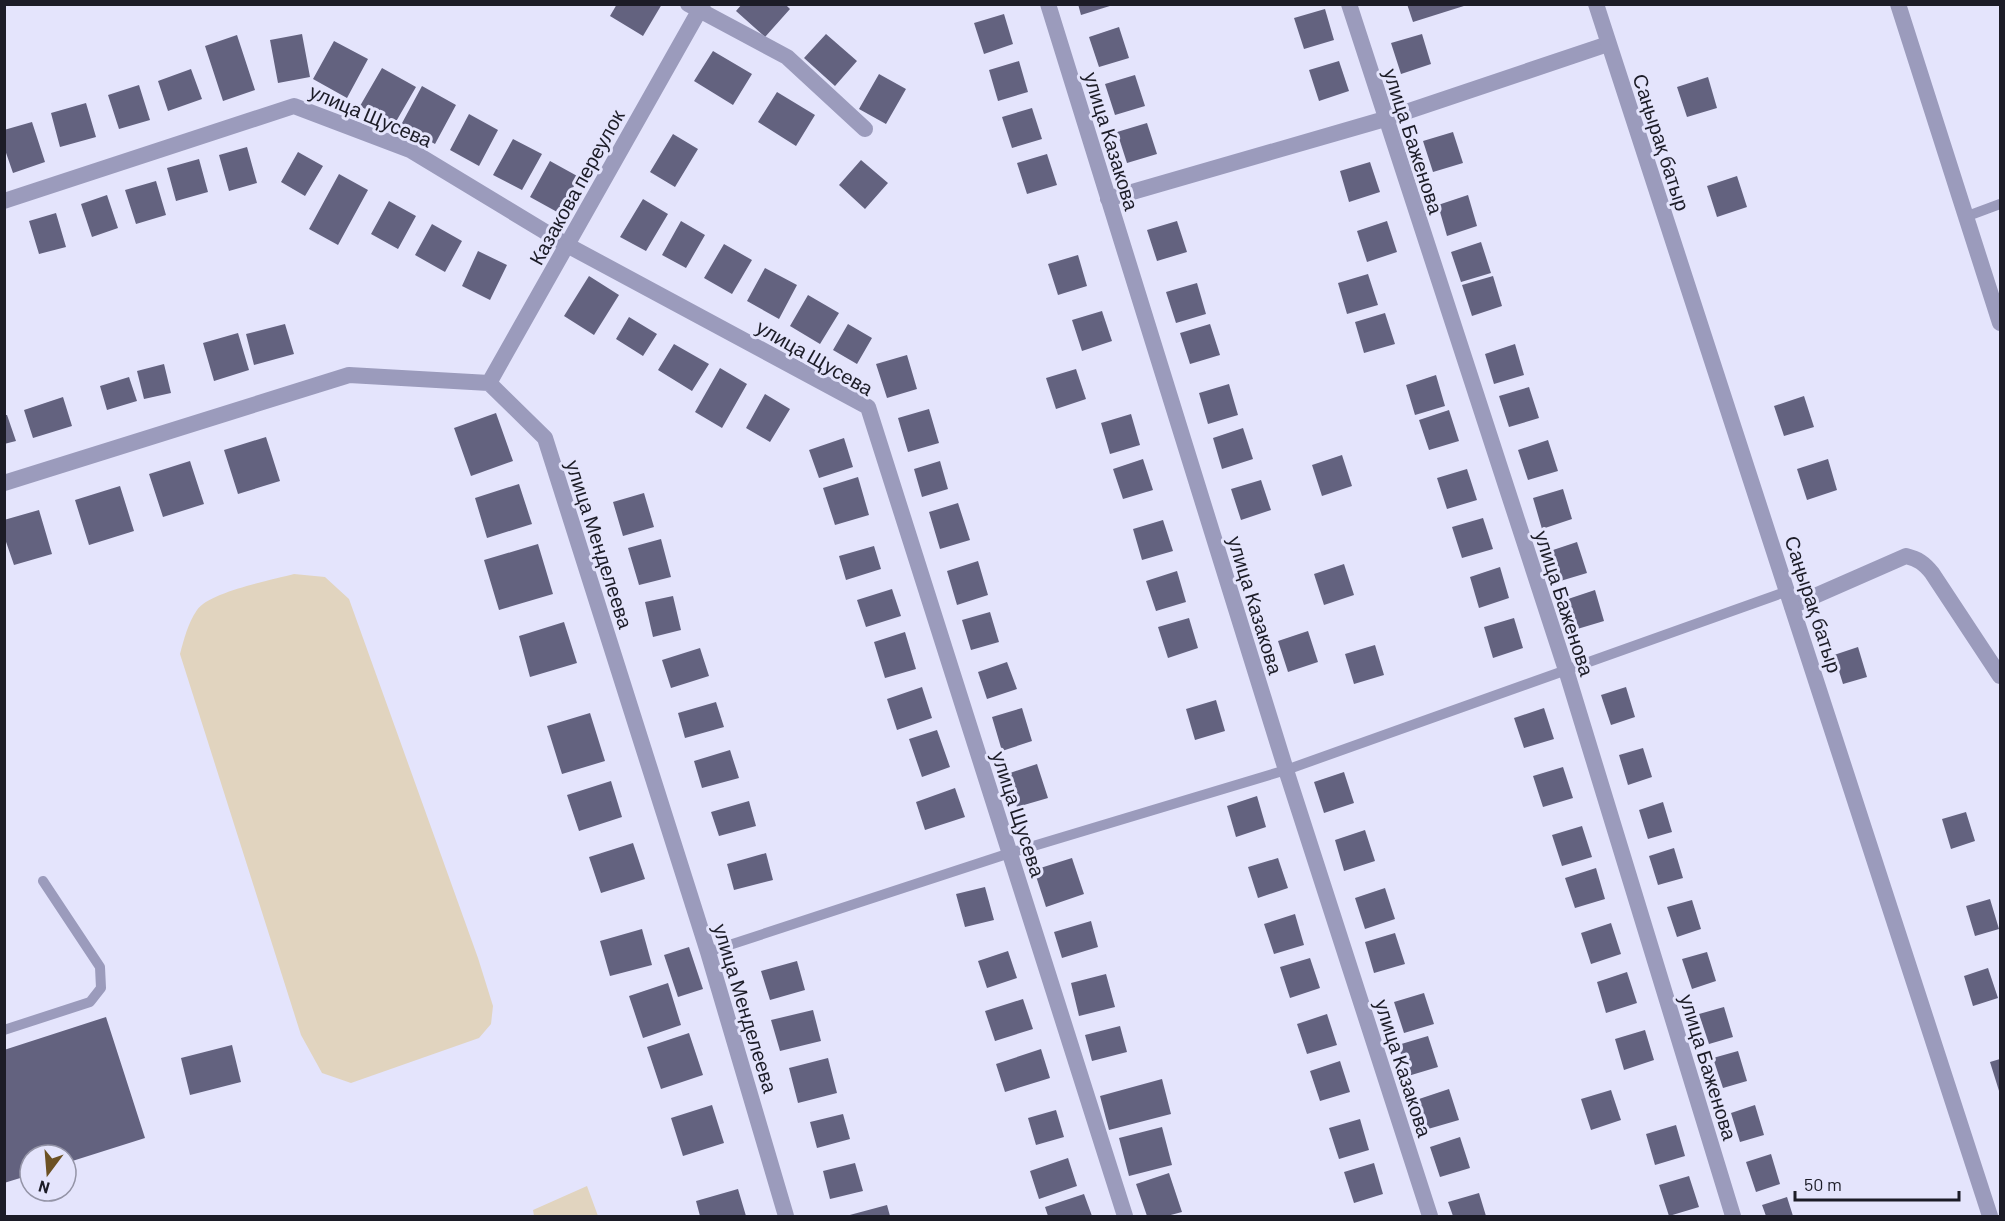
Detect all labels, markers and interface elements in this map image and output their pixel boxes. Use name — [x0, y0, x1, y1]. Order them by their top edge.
street label: улица Баженова — [1379, 65, 1449, 218]
street label: улица Казакова — [1080, 69, 1145, 214]
street label: Саңырақ батыр — [1629, 71, 1695, 213]
street label: улица Щусева — [306, 78, 437, 152]
street label: Казакова переулок — [523, 105, 629, 269]
street label: улица Щусева — [752, 314, 878, 400]
street label: улица Менделеева — [561, 457, 639, 632]
street label: улица Баженова — [1530, 527, 1600, 680]
street label: улица Казакова — [1224, 533, 1289, 678]
street label: Саңырақ батыр — [1781, 533, 1847, 675]
street label: улица Щусева — [987, 748, 1051, 881]
street label: улица Менделеева — [709, 921, 783, 1096]
street label: улица Баженова — [1675, 991, 1743, 1144]
street label: улица Казакова — [1370, 996, 1438, 1141]
north arrow — [18, 1143, 78, 1203]
scale bar — [1795, 1164, 1958, 1202]
text: 50 m — [1804, 1173, 1842, 1195]
text: N — [36, 1177, 51, 1198]

